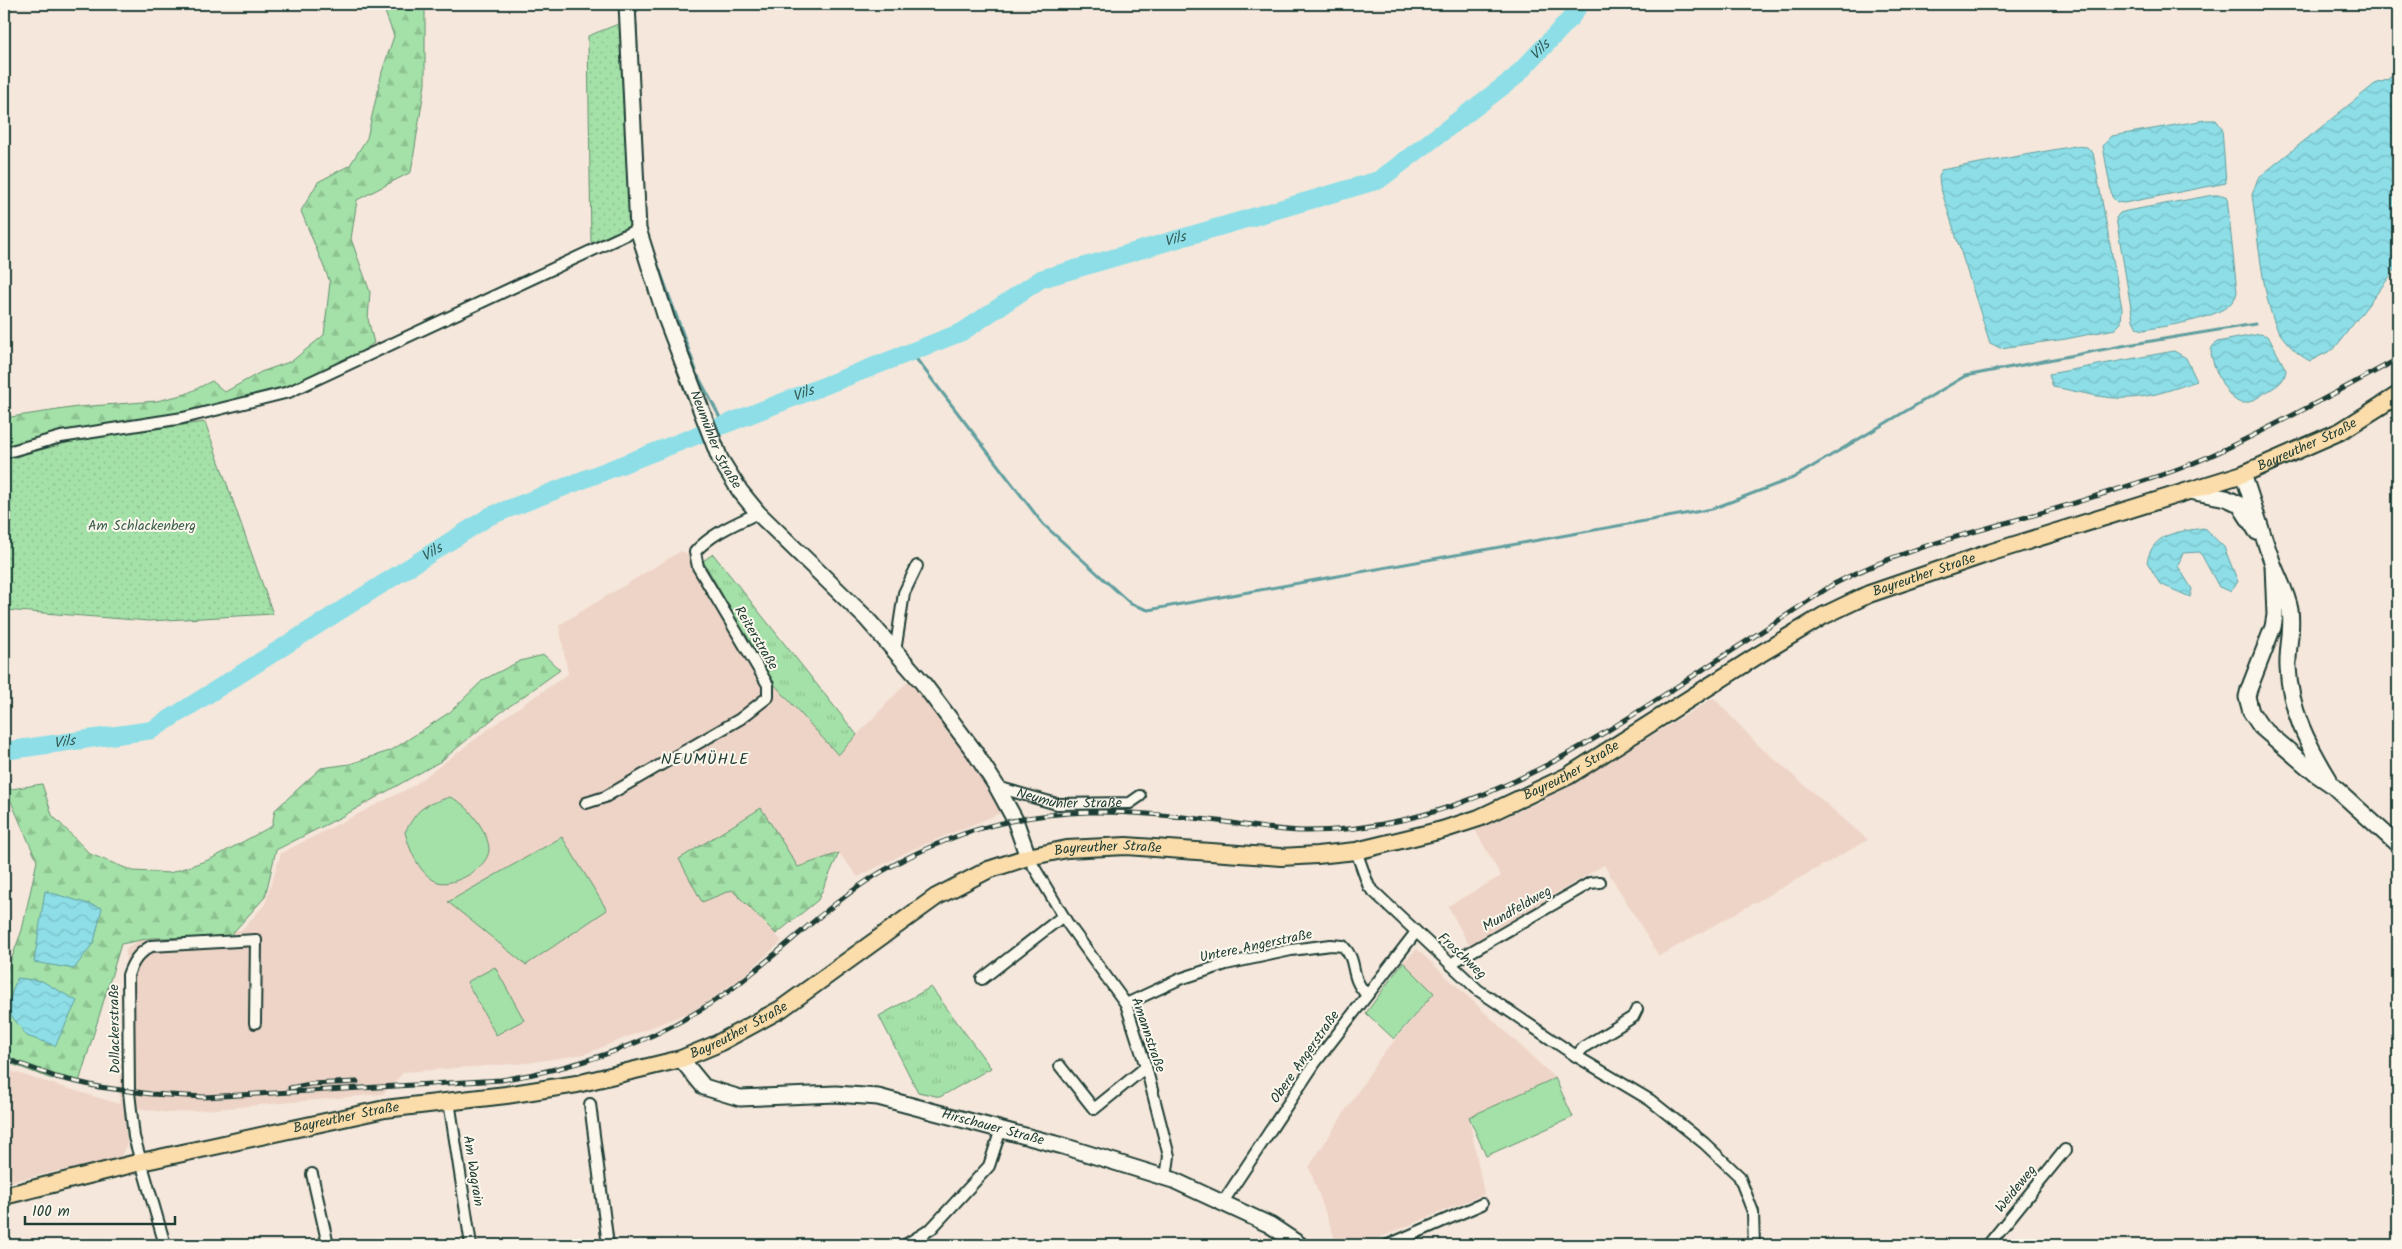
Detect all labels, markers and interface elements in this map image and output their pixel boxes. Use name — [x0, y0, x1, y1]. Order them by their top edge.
water label: Vils — [1524, 33, 1558, 66]
water label: Vils — [1161, 225, 1190, 254]
water label: Vils — [789, 378, 819, 409]
street label: Neumühler Straße — [684, 387, 748, 494]
street label: Bayreuther Straße — [2254, 412, 2362, 477]
park label: Am Schlackenberg — [88, 515, 196, 537]
water label: Vils — [417, 536, 449, 569]
street label: Bayreuther Straße — [1870, 547, 1979, 603]
street label: Reiterstraße — [728, 602, 784, 675]
water label: Vils — [52, 729, 78, 756]
street label: Bayreuther Straße — [1519, 735, 1625, 807]
district label: NEUMÜHLE — [661, 747, 749, 772]
street label: Neumühler Straße — [1014, 782, 1123, 815]
street label: Bayreuther Straße — [1052, 835, 1163, 862]
street label: Mundfeldweg — [1478, 880, 1556, 938]
street label: Untere Angerstraße — [1198, 923, 1315, 969]
street label: Froschweg — [1432, 927, 1492, 985]
street label: Dollackerstraße — [103, 983, 127, 1074]
street label: Amannstraße — [1125, 994, 1171, 1076]
street label: Bayreuther Straße — [687, 996, 793, 1065]
street label: Obere Angerstraße — [1265, 1005, 1346, 1108]
street label: Bayreuther Straße — [291, 1096, 401, 1140]
street label: Hirschauer Straße — [939, 1103, 1047, 1152]
street label: Am Wagrain — [457, 1134, 489, 1208]
street label: Weideweg — [1990, 1160, 2042, 1218]
scale bar — [25, 1194, 175, 1226]
text: 100 m — [32, 1200, 70, 1224]

